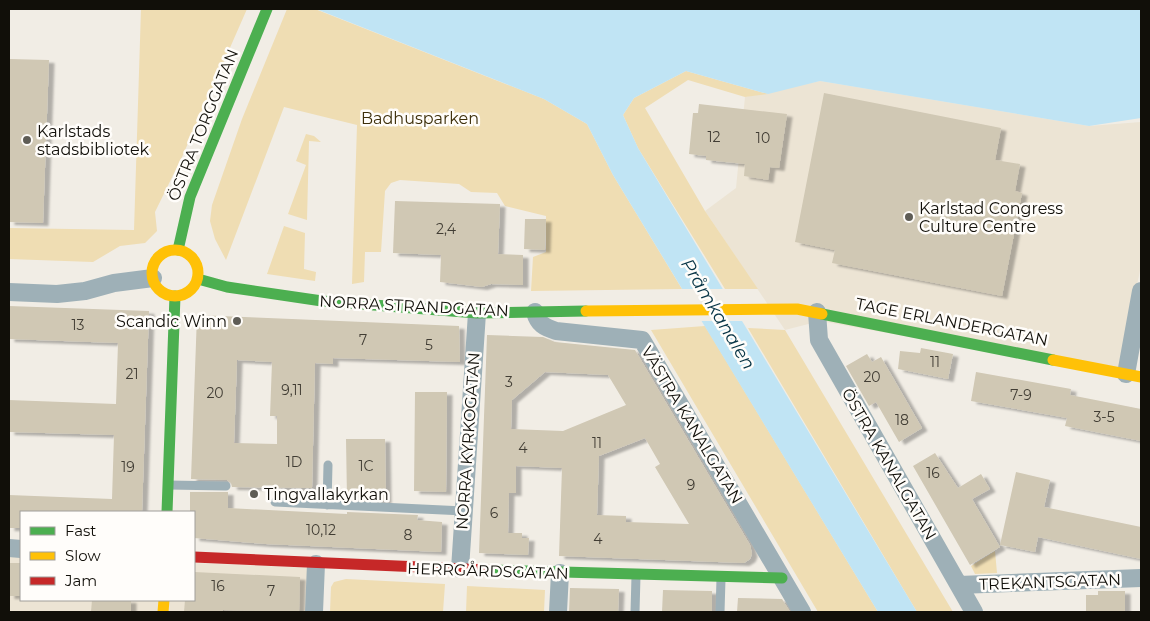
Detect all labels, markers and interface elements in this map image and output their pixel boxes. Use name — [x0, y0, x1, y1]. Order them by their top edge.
street label: ÖSTRA TORGGATAN — [163, 46, 242, 204]
park label: Badhusparken — [361, 109, 479, 128]
place label: Karlstads stadsbibliotek — [37, 122, 150, 159]
house number: 12 — [707, 128, 721, 146]
house number: 10 — [756, 129, 770, 147]
marker: Karlstads stadsbibliotek — [21, 134, 33, 146]
place label: Karlstad Congress Culture Centre — [919, 199, 1063, 236]
marker: Karlstad Congress Culture Centre — [903, 211, 915, 223]
house number: 2,4 — [436, 220, 457, 238]
water label: Pråmkanalen — [676, 255, 760, 373]
street label: NORRA STRANDGATAN — [319, 292, 509, 320]
street label: TAGE ERLANDERGATAN — [854, 294, 1050, 350]
place label: Scandic Winn — [116, 312, 227, 331]
marker: Scandic Winn — [231, 315, 243, 327]
house number: 13 — [72, 316, 85, 334]
house number: 7 — [359, 331, 367, 349]
house number: 5 — [425, 336, 433, 354]
street label: VÄSTRA KANALGATAN — [637, 342, 748, 507]
street label: NORRA KYRKOGATAN — [452, 352, 484, 530]
house number: 11 — [930, 353, 940, 371]
house number: 21 — [125, 365, 139, 383]
house number: 20 — [863, 368, 881, 386]
house number: 3 — [505, 373, 513, 391]
house number: 9,11 — [281, 381, 303, 399]
house number: 20 — [206, 384, 224, 402]
street label: ÖSTRA KANALGATAN — [838, 384, 941, 543]
house number: 7-9 — [1010, 386, 1032, 404]
house number: 3-5 — [1093, 408, 1115, 426]
house number: 18 — [895, 411, 909, 429]
house number: 11 — [592, 434, 602, 452]
house number: 4 — [518, 439, 528, 457]
house number: 1D — [286, 453, 302, 471]
house number: 1C — [359, 457, 374, 475]
house number: 19 — [121, 458, 135, 476]
house number: 16 — [926, 464, 940, 482]
house number: 9 — [687, 476, 695, 494]
place label: Tingvallakyrkan — [264, 485, 389, 504]
marker: Tingvallakyrkan — [248, 488, 260, 500]
house number: 6 — [490, 504, 499, 522]
legend — [20, 511, 195, 601]
text: Fast — [65, 521, 96, 540]
house number: 10,12 — [306, 521, 336, 539]
house number: 8 — [404, 526, 413, 544]
house number: 4 — [593, 530, 603, 548]
text: Slow — [65, 546, 101, 565]
street label: HERRGÅRDSGATAN — [407, 558, 569, 583]
street label: TREKANTSGATAN — [979, 570, 1121, 594]
text: Jam — [64, 571, 97, 590]
house number: 16 — [211, 577, 225, 595]
house number: 7 — [267, 582, 275, 600]

